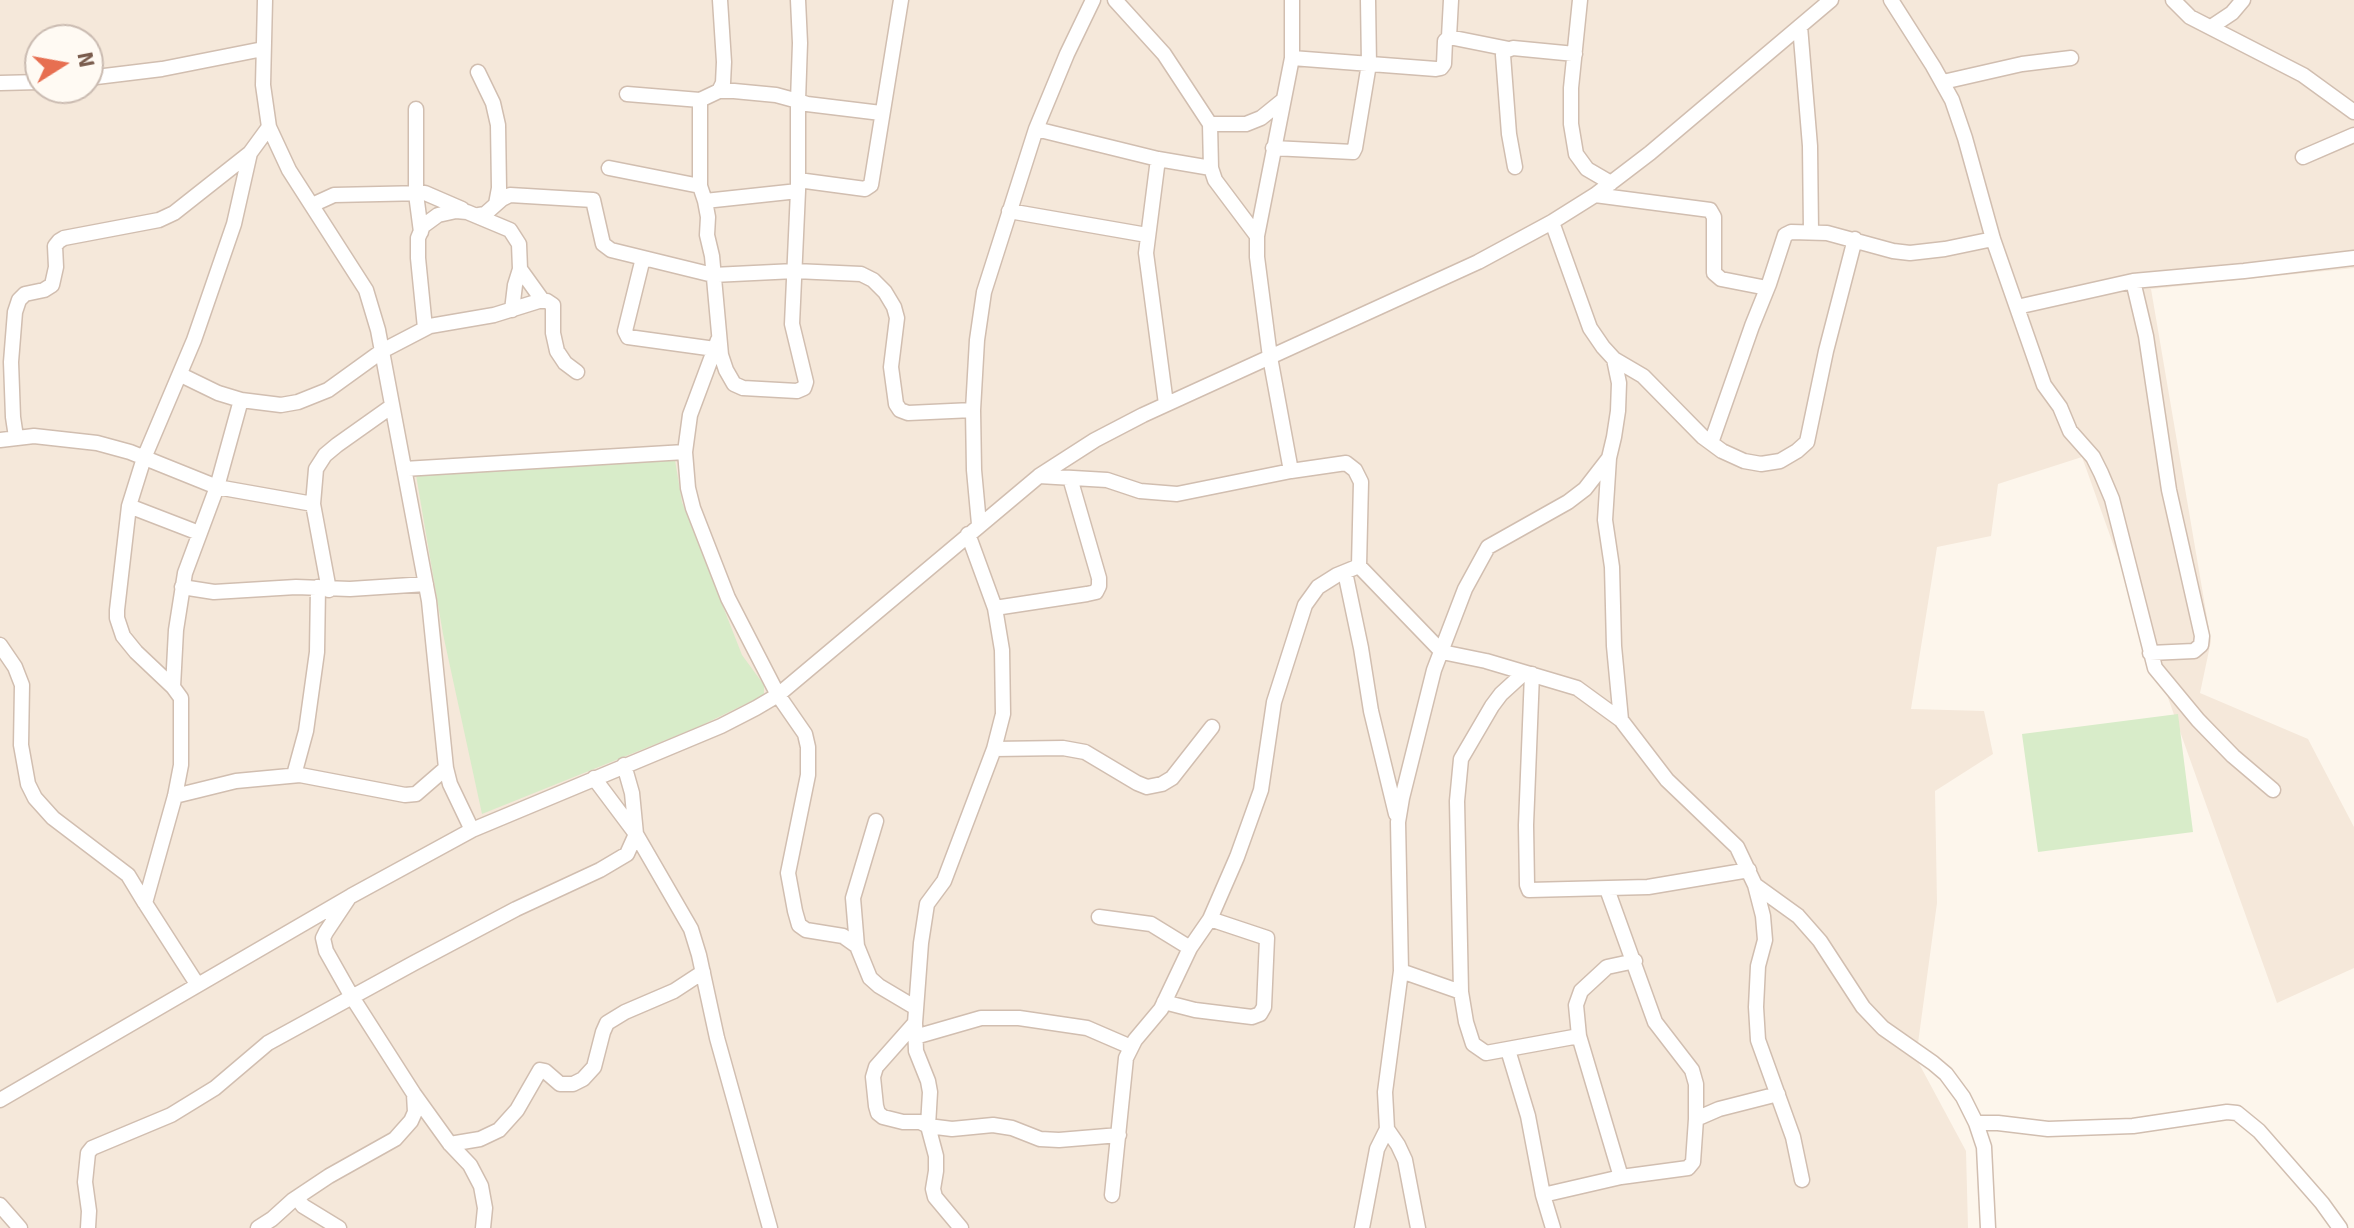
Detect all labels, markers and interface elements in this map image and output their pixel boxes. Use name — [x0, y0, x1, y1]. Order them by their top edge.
north arrow — [24, 24, 104, 104]
text: N — [71, 50, 101, 70]

